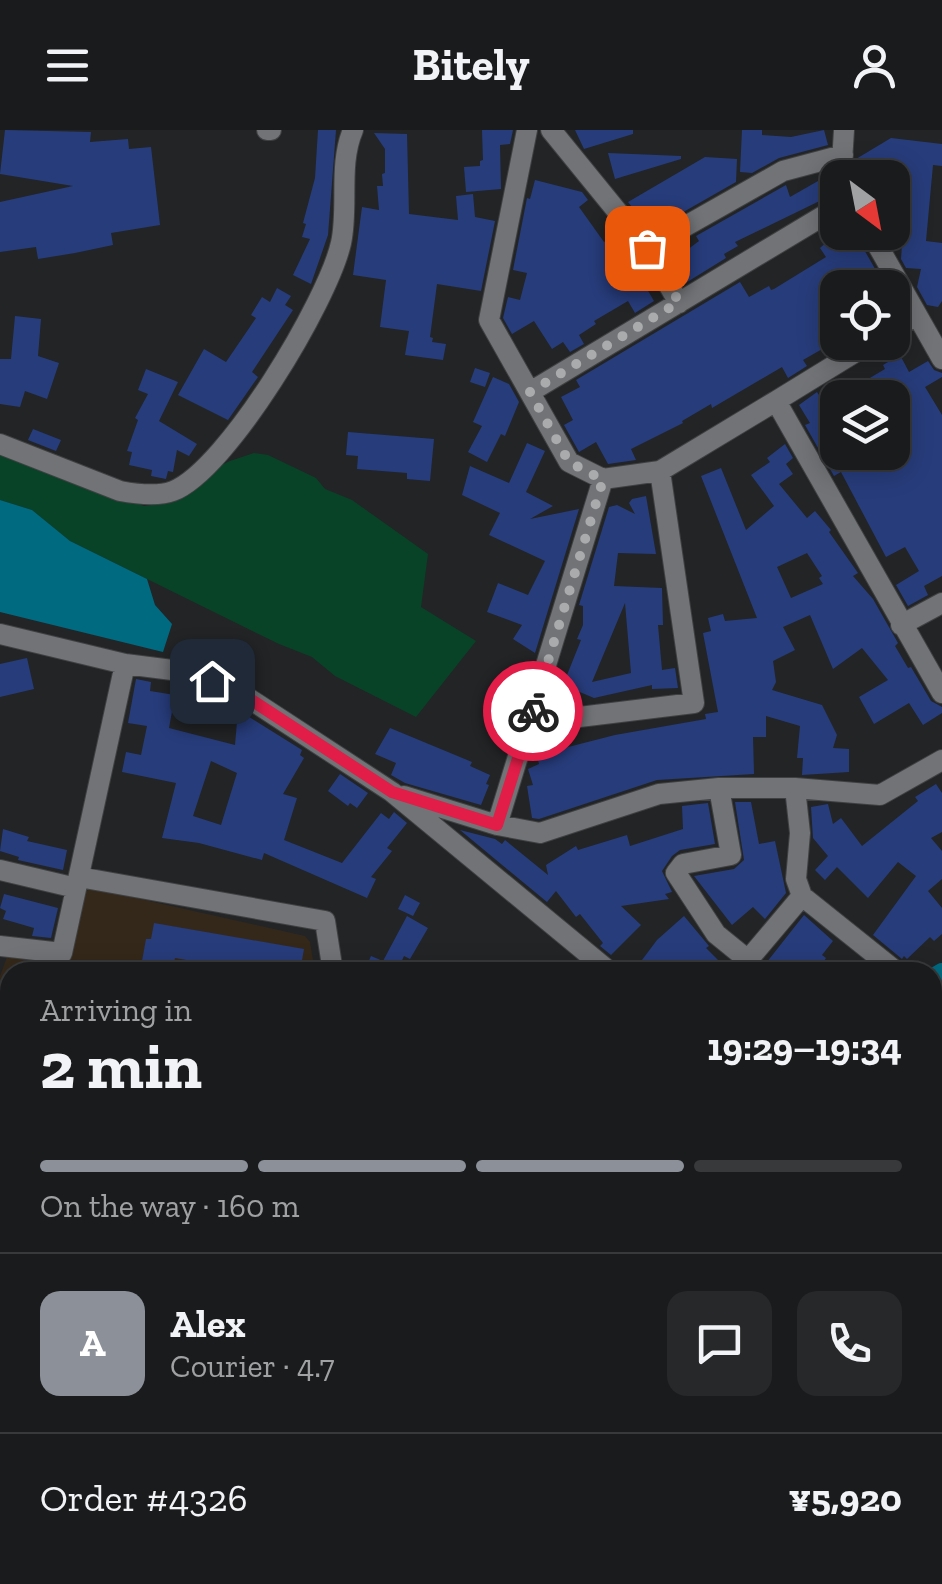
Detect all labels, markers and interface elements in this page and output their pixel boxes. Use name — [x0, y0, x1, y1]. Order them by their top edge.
icon: menu — [40, 38, 95, 93]
text: Bitely — [412, 38, 530, 92]
icon: person — [847, 38, 902, 93]
north arrow — [820, 160, 910, 250]
map controls — [820, 160, 910, 470]
pin — [605, 206, 690, 291]
icon: bag — [620, 221, 675, 276]
button: locate — [820, 270, 910, 360]
button: layers — [820, 380, 910, 470]
pin — [170, 639, 255, 724]
icon: home — [185, 654, 240, 709]
courier — [483, 661, 583, 761]
icon: bike — [506, 684, 561, 739]
text: Arriving in — [40, 991, 192, 1029]
text: 19:29–19:34 — [707, 1024, 902, 1070]
text: 2 min — [40, 1027, 202, 1105]
text: On the way · 160 m — [40, 1187, 299, 1225]
button: chat — [667, 1291, 772, 1396]
button: phone — [797, 1291, 902, 1396]
text: Alex — [170, 1301, 246, 1347]
text: A — [79, 1320, 106, 1366]
text: Courier · 4.7 — [170, 1347, 334, 1385]
text: Order #4326 — [40, 1475, 248, 1521]
text: ¥5,920 — [788, 1475, 902, 1521]

